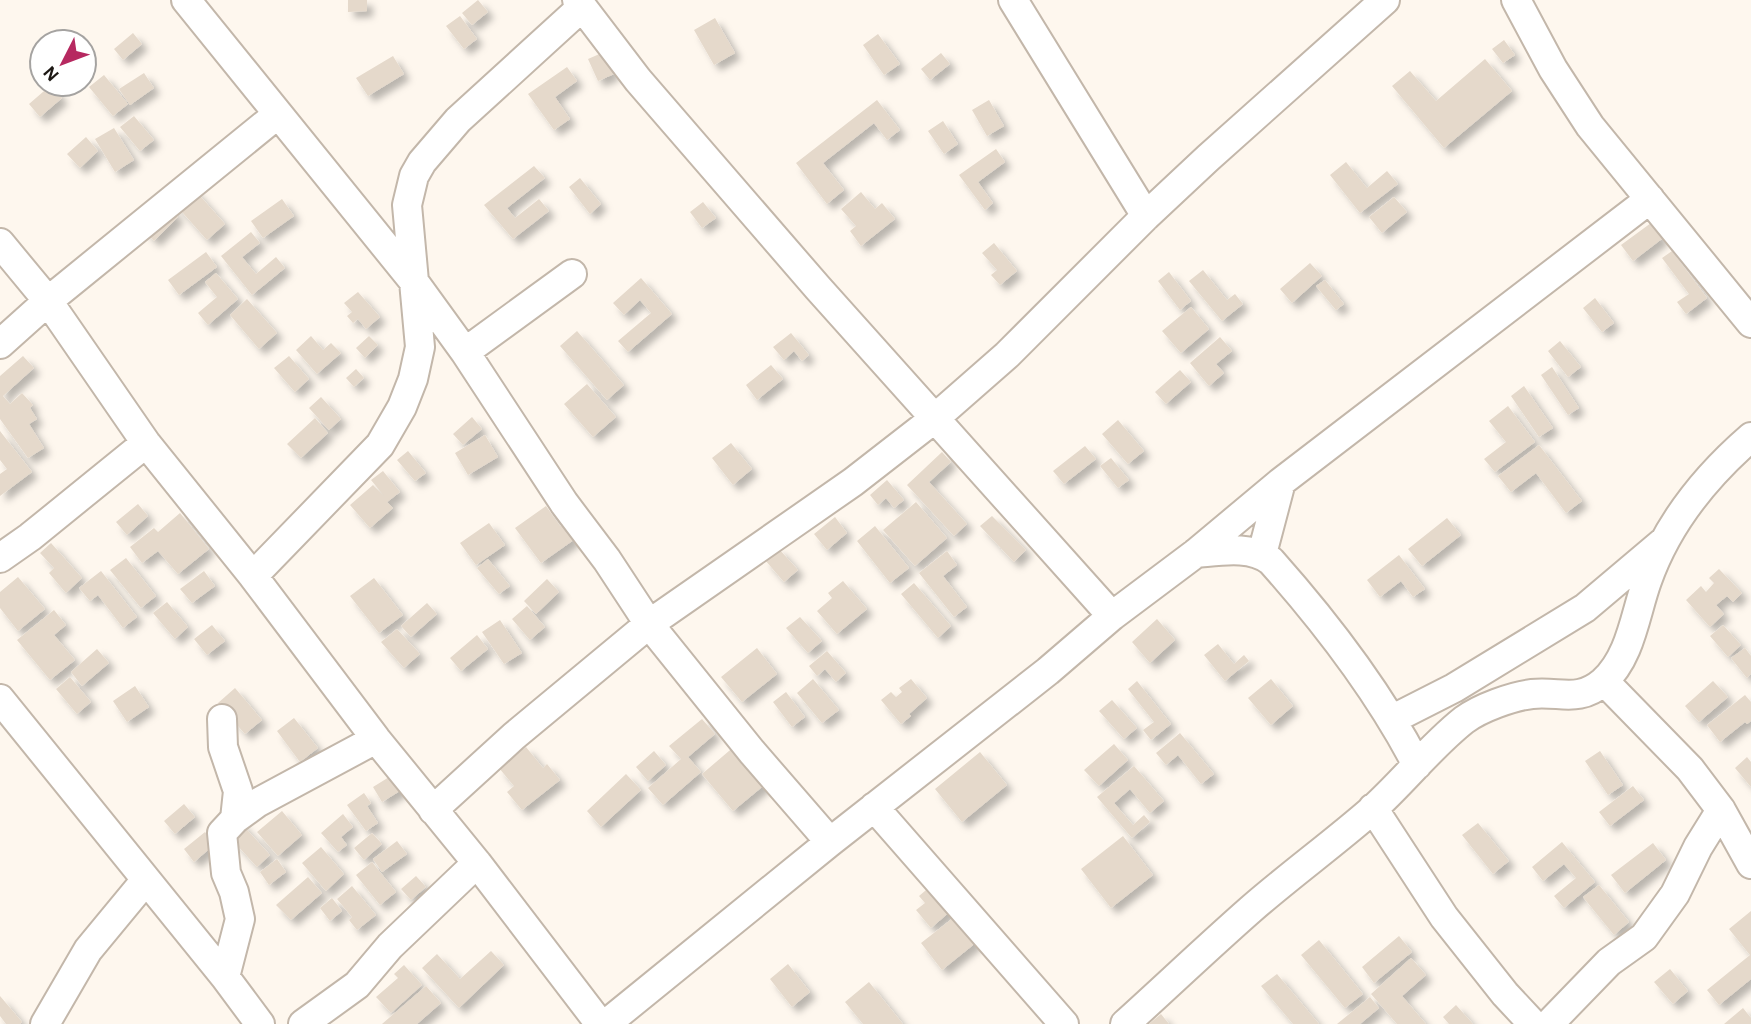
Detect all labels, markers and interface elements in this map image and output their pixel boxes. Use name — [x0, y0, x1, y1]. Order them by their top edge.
north arrow — [28, 28, 98, 98]
text: N — [40, 62, 63, 85]

